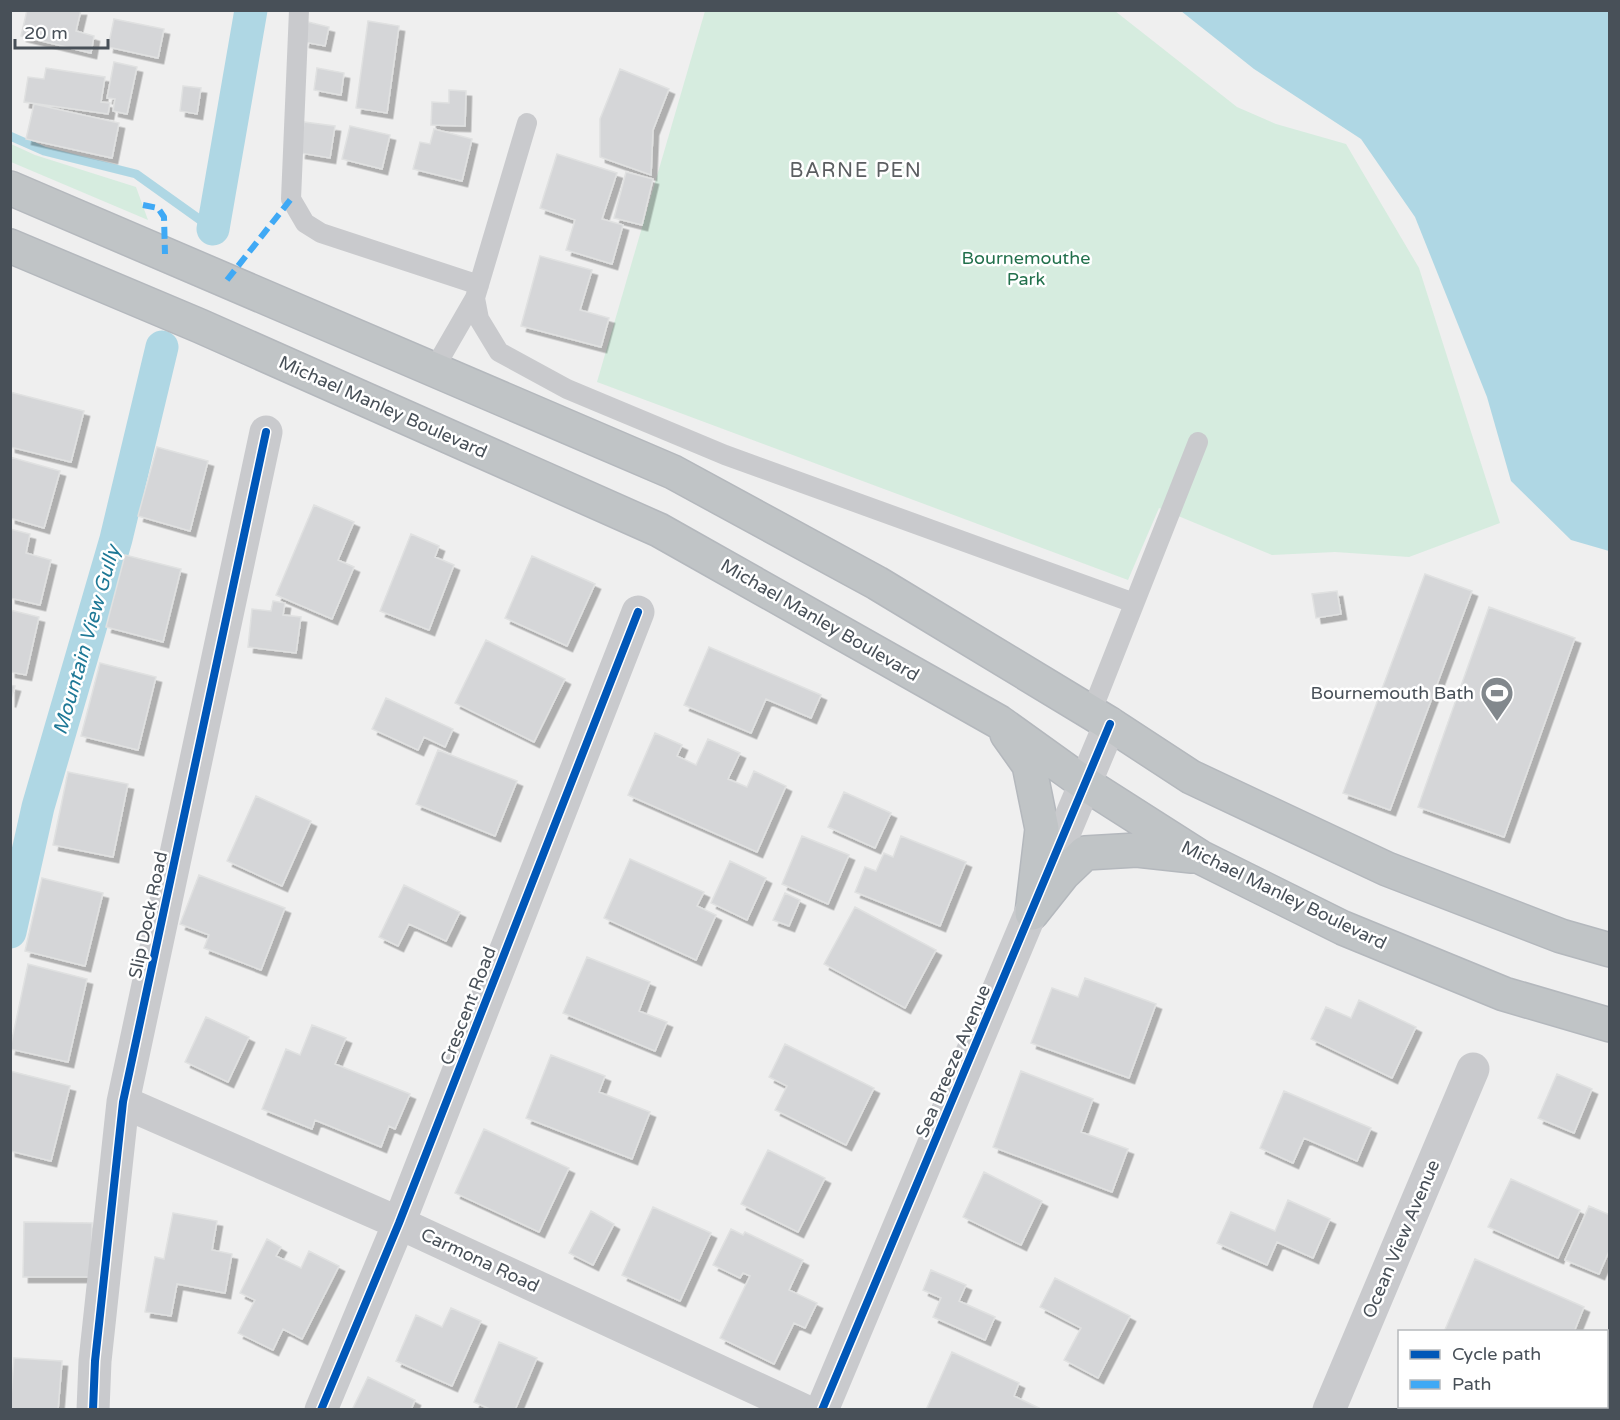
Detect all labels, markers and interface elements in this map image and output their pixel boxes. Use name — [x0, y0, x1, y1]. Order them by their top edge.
scale bar — [15, 12, 108, 50]
text: 20 m — [24, 22, 68, 44]
district label: BARNE PEN — [790, 159, 922, 183]
park label: Bournemouthe Park — [962, 247, 1090, 290]
street label: Michael Manley Boulevard — [276, 351, 490, 463]
water label: Mountain View Gully — [48, 541, 126, 738]
street label: Michael Manley Boulevard — [717, 554, 923, 686]
sports icon: Bournemouth Bath — [1479, 675, 1515, 722]
place label: Bournemouth Bath — [1311, 682, 1474, 704]
street label: Michael Manley Boulevard — [1178, 836, 1390, 954]
street label: Slip Dock Road — [124, 849, 172, 981]
street label: Crescent Road — [435, 944, 501, 1068]
street label: Sea Breeze Avenue — [911, 981, 995, 1141]
street label: Ocean View Avenue — [1358, 1156, 1444, 1322]
street label: Carmona Road — [417, 1223, 543, 1297]
legend — [1398, 1330, 1608, 1408]
text: Cycle path — [1452, 1343, 1541, 1365]
text: Path — [1452, 1373, 1491, 1395]

